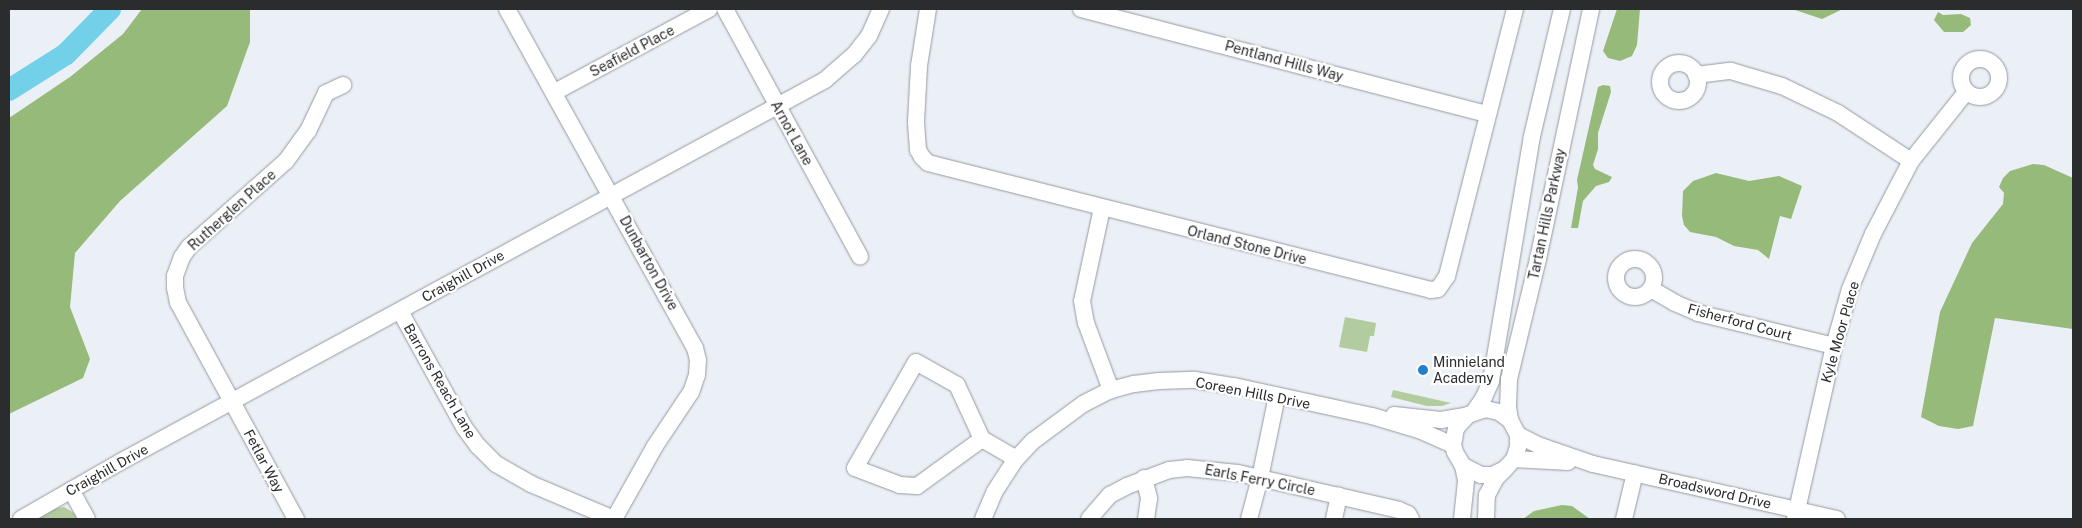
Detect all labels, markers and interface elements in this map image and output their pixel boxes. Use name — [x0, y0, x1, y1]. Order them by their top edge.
street label: Seafield Place — [587, 22, 677, 80]
street label: Pentland Hills Way — [1223, 37, 1345, 85]
street label: Arnot Lane — [767, 98, 817, 168]
street label: Tartan Hills Parkway — [1525, 147, 1569, 281]
street label: Rutherglen Place — [185, 166, 279, 254]
street label: Dunbarton Drive — [616, 213, 682, 313]
street label: Orland Stone Drive — [1185, 222, 1309, 268]
street label: Craighill Drive — [419, 246, 507, 306]
street label: Kyle Moor Place — [1817, 279, 1863, 385]
street label: Fisherford Court — [1686, 300, 1794, 344]
street label: Barrons Reach Lane — [400, 321, 480, 441]
place label: Minnieland Academy — [1433, 354, 1505, 387]
marker: Minnieland Academy — [1417, 364, 1429, 376]
street label: Coreen Hills Drive — [1194, 374, 1312, 412]
street label: Fetlar Way — [240, 426, 288, 496]
street label: Craighill Drive — [63, 440, 151, 500]
street label: Earls Ferry Circle — [1203, 461, 1317, 499]
street label: Broadsword Drive — [1657, 470, 1773, 512]

